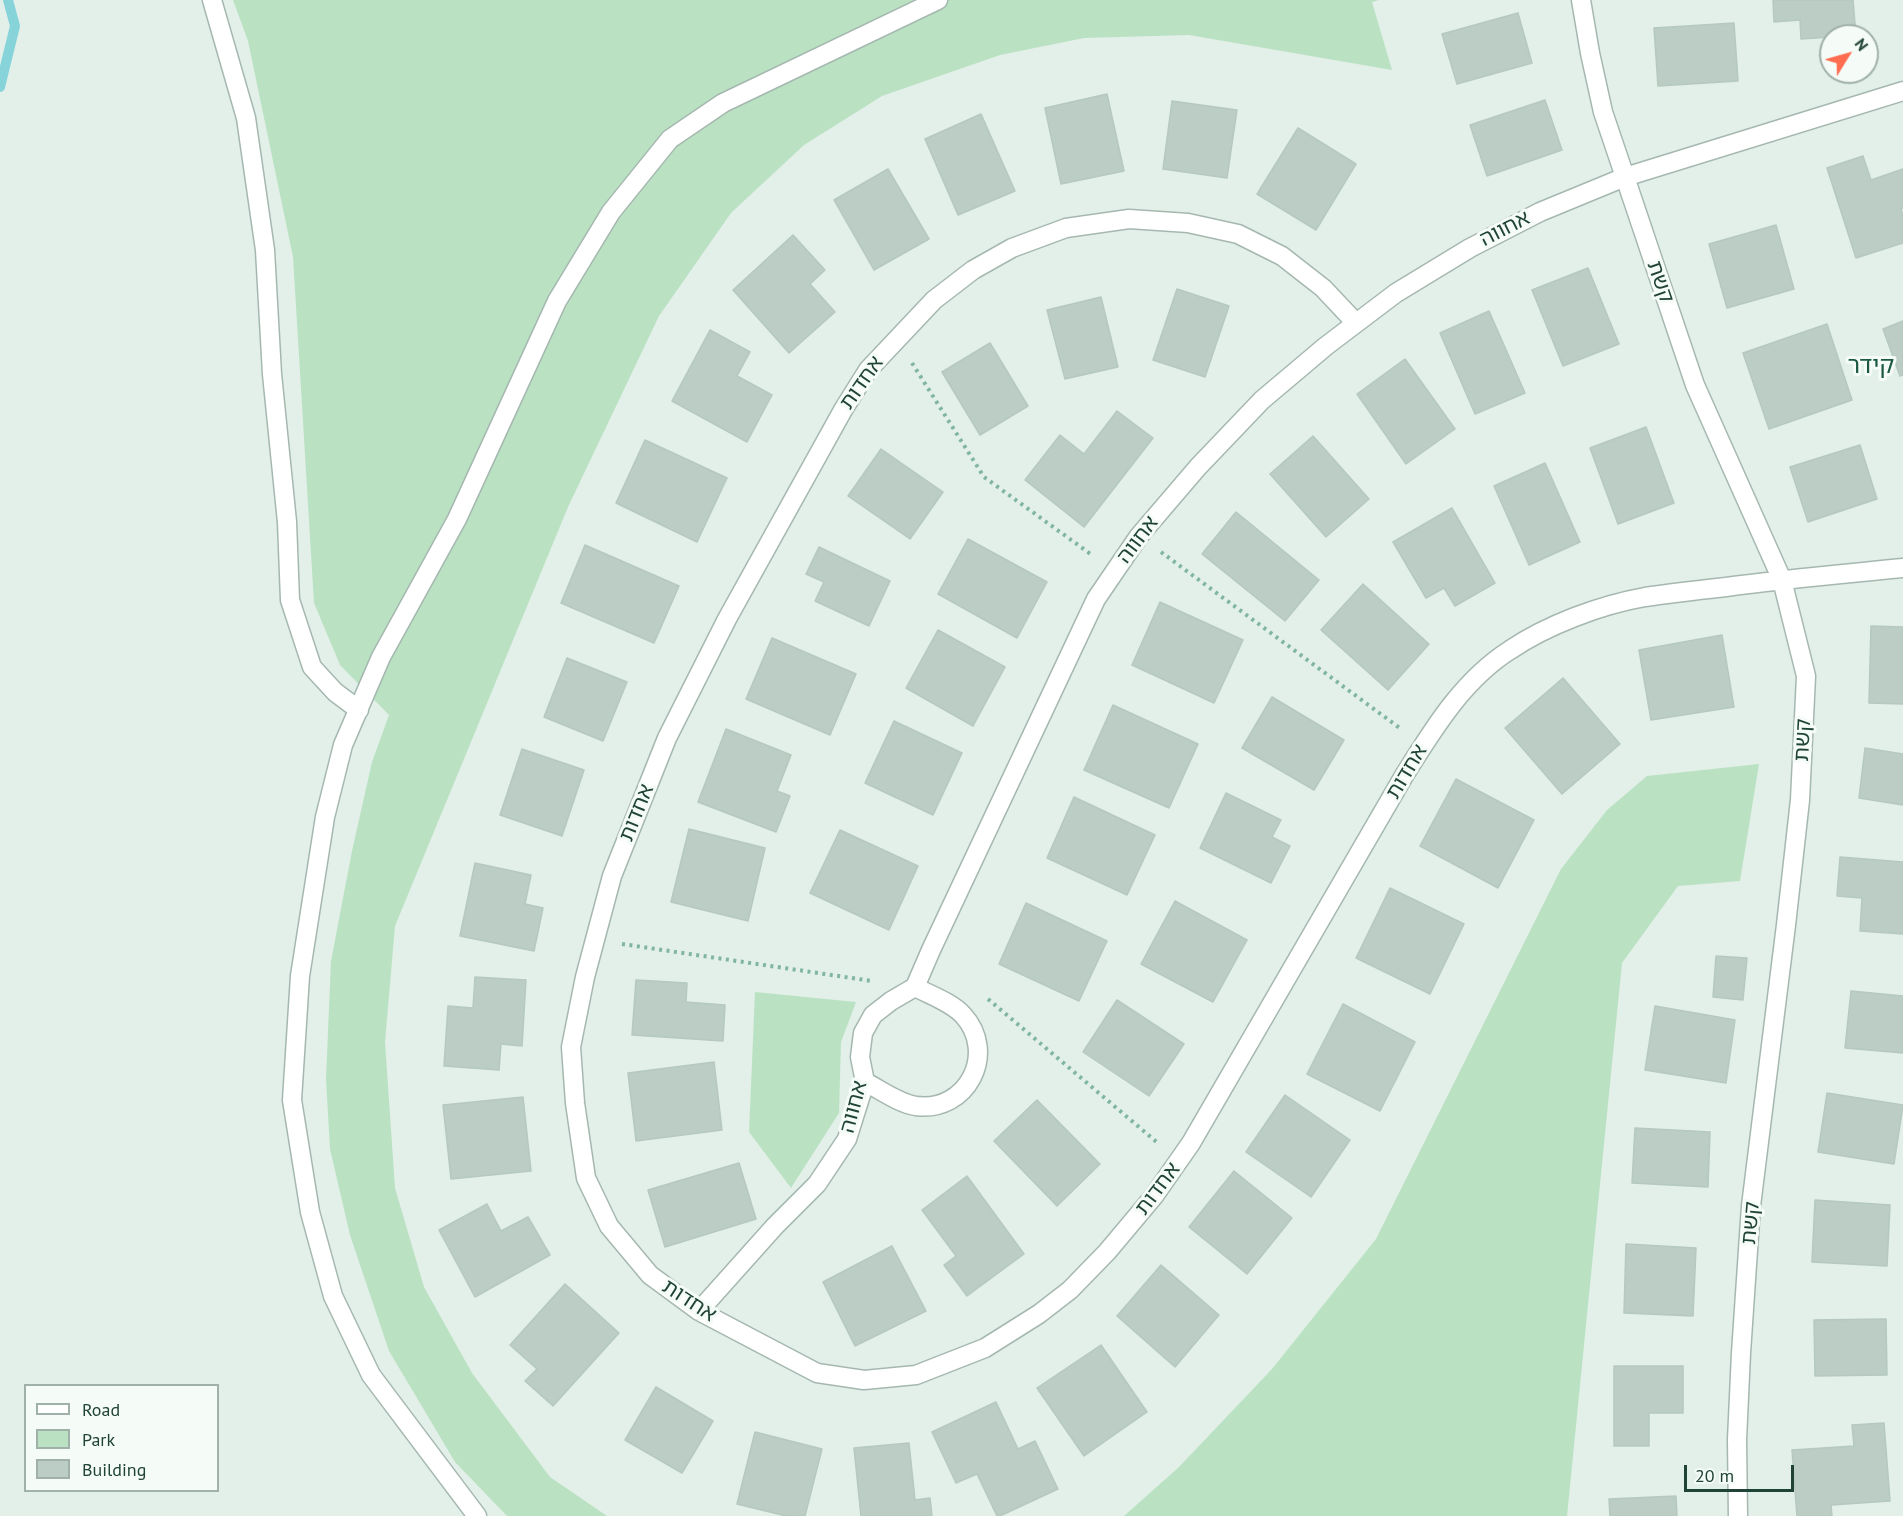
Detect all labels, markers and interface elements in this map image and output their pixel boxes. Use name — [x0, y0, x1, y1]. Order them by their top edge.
north arrow — [1819, 24, 1879, 84]
text: N — [1851, 34, 1873, 55]
street label: אחווה — [1476, 206, 1534, 252]
street label: קשת — [1641, 258, 1679, 306]
street label: אחדות — [835, 352, 889, 414]
district label: קידר — [1848, 352, 1894, 380]
street label: אחווה — [1112, 511, 1164, 569]
street label: קשת — [1789, 718, 1817, 762]
street label: אחדות — [1381, 740, 1433, 804]
street label: אחדות — [614, 781, 660, 845]
street label: אחווה — [835, 1078, 873, 1136]
street label: אחדות — [1130, 1158, 1186, 1220]
street label: קשת — [1737, 1201, 1765, 1245]
street label: אחדות — [657, 1274, 721, 1328]
legend — [24, 1384, 219, 1492]
text: Road — [82, 1398, 120, 1421]
text: Park — [82, 1428, 115, 1451]
scale bar — [1687, 1453, 1796, 1491]
text: Building — [82, 1458, 146, 1481]
text: 20 m — [1695, 1464, 1734, 1487]

